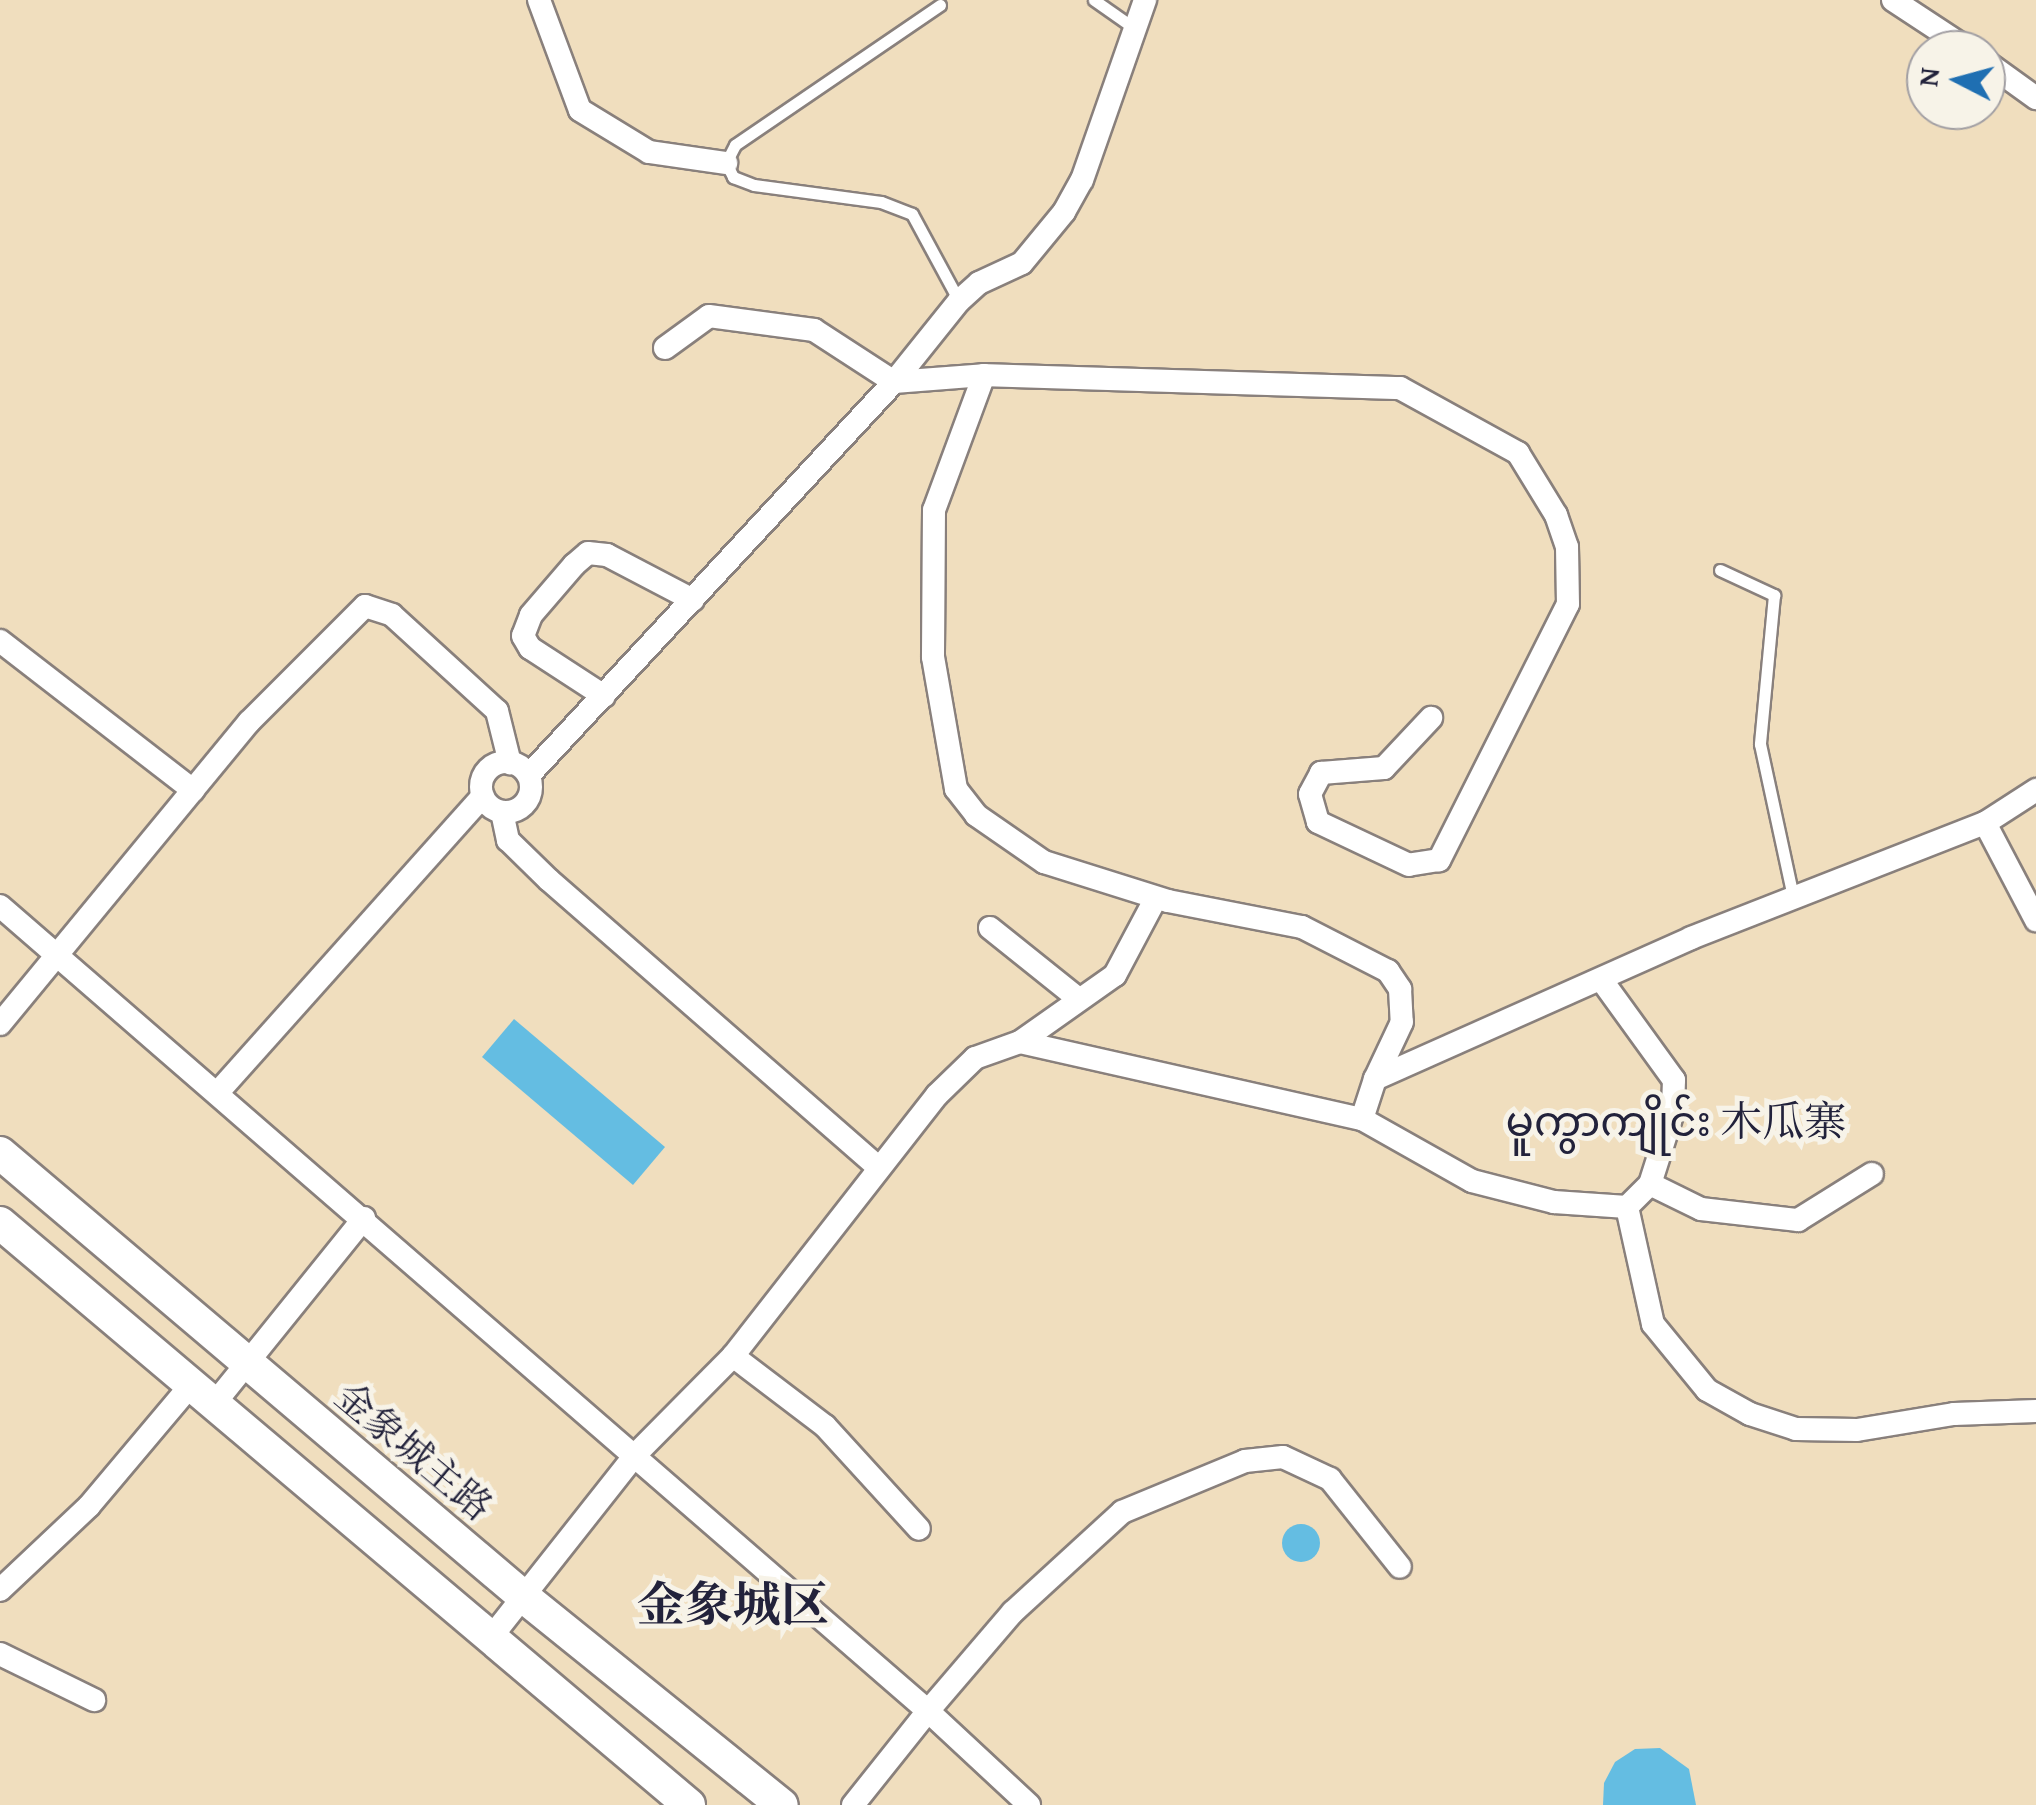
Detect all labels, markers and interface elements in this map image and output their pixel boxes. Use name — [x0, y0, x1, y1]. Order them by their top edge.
north arrow — [1906, 30, 2006, 130]
text: N — [1906, 66, 1949, 88]
district label: မူကွာကျိုင်း 木瓜寨 — [1506, 1096, 1846, 1146]
street label: 金象城主路 — [327, 1372, 501, 1530]
district label: 金象城区 — [637, 1575, 829, 1633]

